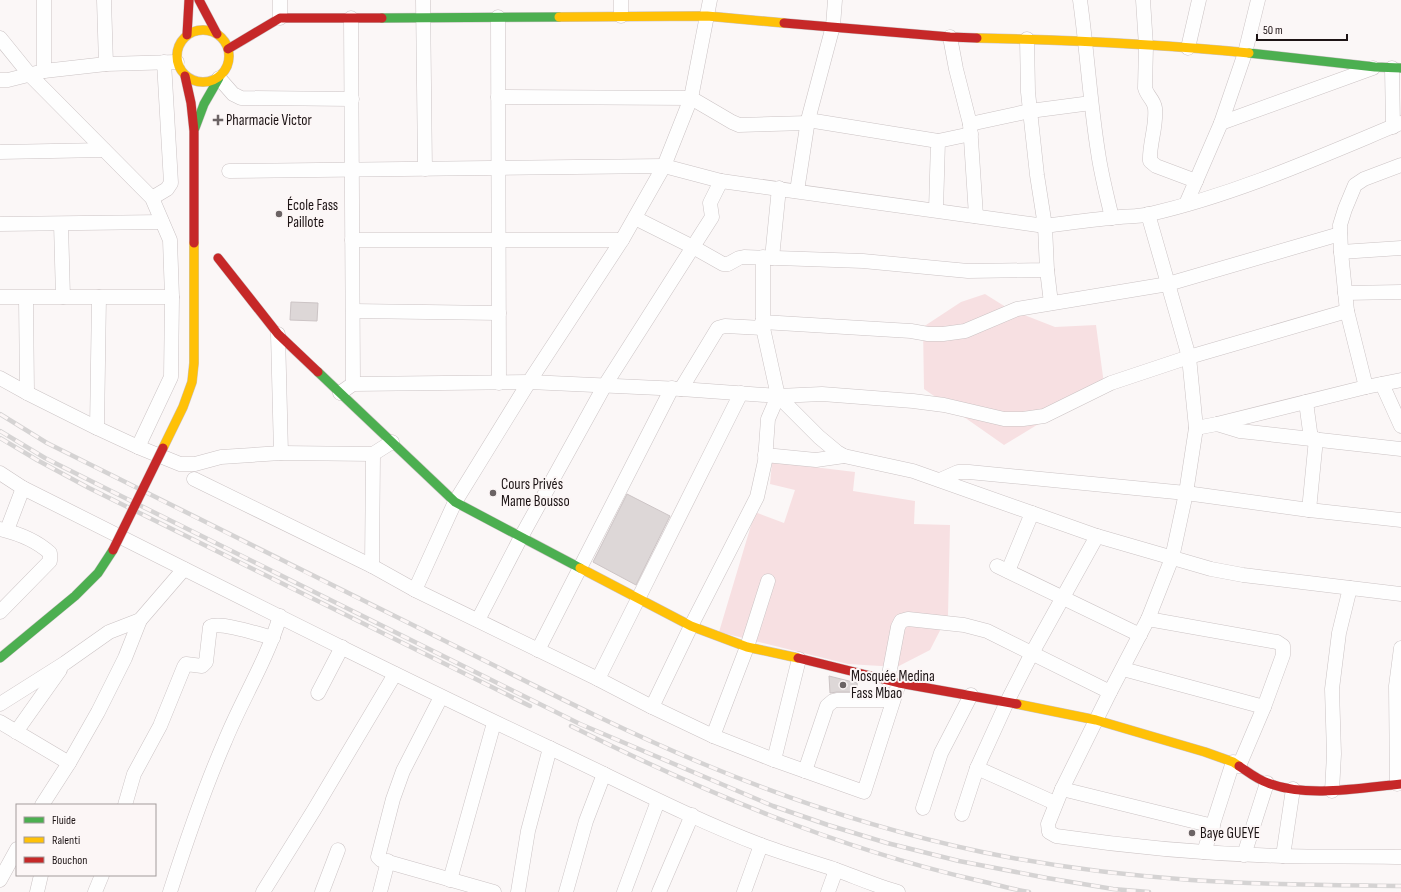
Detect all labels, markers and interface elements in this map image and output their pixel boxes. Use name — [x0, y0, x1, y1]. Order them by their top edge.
scale bar — [1257, 16, 1347, 42]
text: 50 m — [1263, 23, 1283, 38]
place label: Pharmacie Victor — [226, 111, 313, 130]
marker: Pharmacie Victor — [213, 115, 223, 125]
place label: École Fass Paillote — [287, 196, 338, 232]
marker: École Fass Paillote — [274, 209, 284, 219]
place label: Cours Privés Mame Bousso — [501, 475, 570, 511]
marker: Cours Privés Mame Bousso — [488, 488, 498, 498]
place label: Mosquée Medina Fass Mbao — [851, 667, 935, 703]
marker: Mosquée Medina Fass Mbao — [838, 680, 848, 690]
legend — [16, 804, 156, 876]
text: Fluide — [52, 813, 76, 828]
place label: Baye GUEYE — [1200, 824, 1260, 843]
marker: Baye GUEYE — [1187, 828, 1197, 838]
text: Ralenti — [52, 833, 80, 848]
text: Bouchon — [52, 853, 87, 868]

